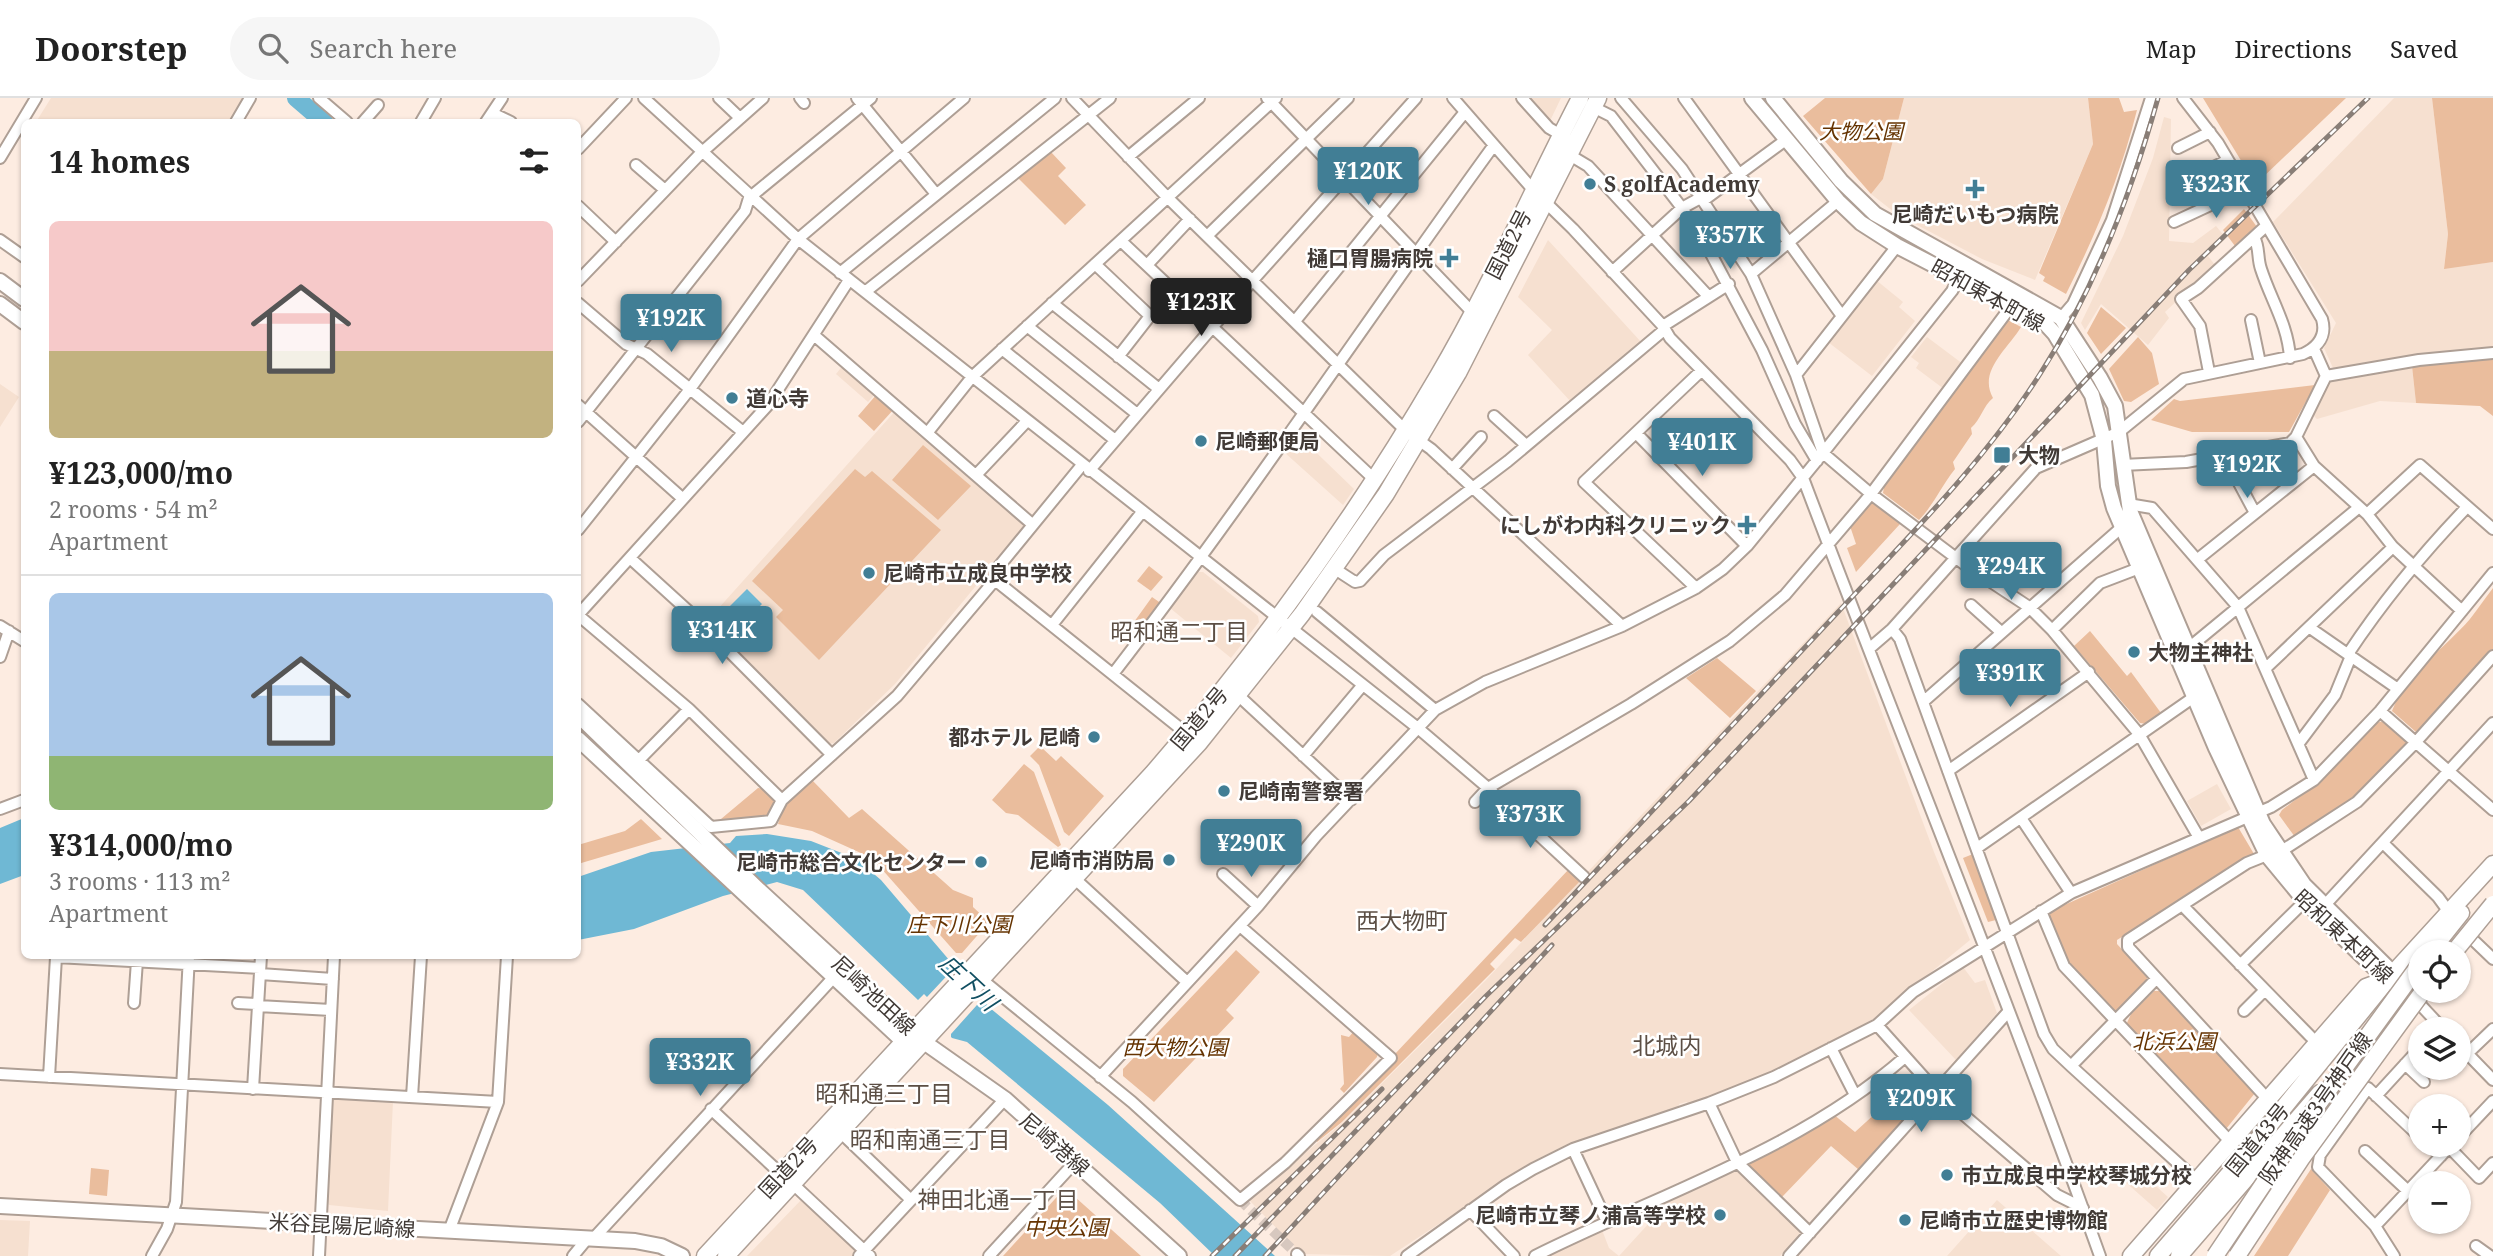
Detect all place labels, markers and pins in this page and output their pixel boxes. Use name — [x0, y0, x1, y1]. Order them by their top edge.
pin: ¥120K — [1319, 148, 1417, 207]
pin: ¥323K — [2167, 160, 2265, 220]
place label: S golfAcademy — [1604, 170, 1760, 198]
marker: S golfAcademy — [1582, 176, 1598, 192]
marker: 尼崎だいもつ病院 — [1965, 179, 1985, 199]
place label: 尼崎だいもつ病院 — [1891, 200, 2059, 228]
pin: ¥357K — [1681, 212, 1779, 271]
place label: 樋口胃腸病院 — [1307, 244, 1433, 272]
marker: 樋口胃腸病院 — [1439, 248, 1459, 268]
pin: ¥123K — [1152, 278, 1250, 338]
pin: ¥192K — [622, 294, 720, 354]
place label: 道心寺 — [746, 384, 809, 412]
marker: 道心寺 — [724, 390, 740, 406]
pin: ¥401K — [1653, 418, 1751, 478]
place label: 尼崎郵便局 — [1215, 427, 1320, 455]
marker: 尼崎郵便局 — [1193, 433, 1209, 449]
pin: ¥192K — [2198, 440, 2296, 500]
place label: 大物 — [2018, 441, 2060, 469]
marker: 大物 — [1992, 445, 2012, 465]
place label: にしがわ内科クリニック — [1500, 511, 1731, 539]
marker: にしがわ内科クリニック — [1737, 515, 1757, 535]
pin: ¥294K — [1962, 542, 2060, 602]
place label: 尼崎市立成良中学校 — [883, 559, 1072, 587]
marker: 尼崎市立成良中学校 — [861, 565, 877, 581]
pin: ¥314K — [673, 606, 771, 666]
place label: 大物主神社 — [2148, 638, 2253, 666]
marker: 大物主神社 — [2126, 644, 2142, 660]
pin: ¥391K — [1961, 650, 2059, 709]
place label: 都ホテル 尼崎 — [949, 723, 1080, 751]
marker: 都ホテル 尼崎 — [1086, 729, 1102, 745]
place label: 尼崎南警察署 — [1238, 777, 1364, 805]
marker: 尼崎南警察署 — [1216, 783, 1232, 799]
pin: ¥373K — [1481, 790, 1579, 850]
pin: ¥290K — [1202, 820, 1300, 879]
place label: 尼崎市消防局 — [1029, 846, 1155, 874]
place label: 尼崎市総合文化センター — [736, 848, 967, 876]
marker: 尼崎市消防局 — [1161, 852, 1177, 868]
marker: 尼崎市総合文化センター — [973, 854, 989, 870]
pin: ¥332K — [651, 1038, 749, 1098]
pin: ¥209K — [1872, 1074, 1970, 1134]
place label: 市立成良中学校琴城分校 — [1961, 1161, 2192, 1189]
marker: 市立成良中学校琴城分校 — [1939, 1167, 1955, 1183]
place label: 尼崎市立琴ノ浦高等学校 — [1475, 1201, 1706, 1229]
place label: 尼崎市立歴史博物館 — [1919, 1206, 2108, 1234]
marker: 尼崎市立琴ノ浦高等学校 — [1712, 1207, 1728, 1223]
marker: 尼崎市立歴史博物館 — [1897, 1212, 1913, 1228]

